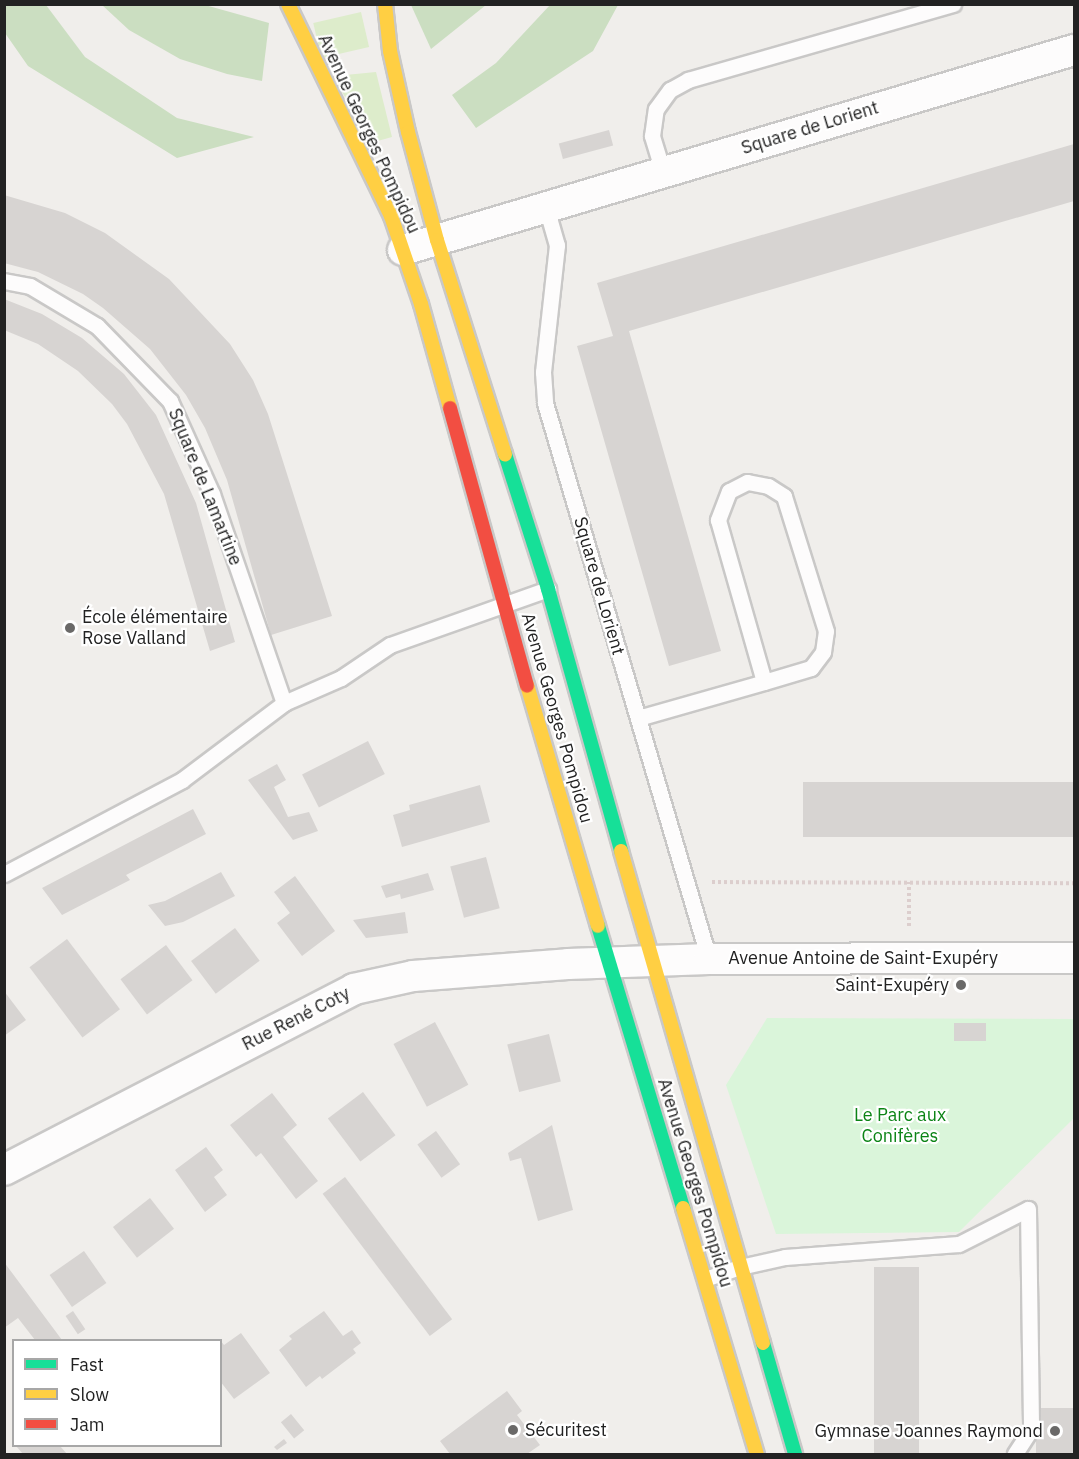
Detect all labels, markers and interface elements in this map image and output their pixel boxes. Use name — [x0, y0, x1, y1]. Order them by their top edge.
street label: Avenue Georges Pompidou — [313, 31, 425, 237]
street label: Square de Lorient — [739, 97, 881, 159]
street label: Square de Lamartine — [164, 405, 246, 569]
street label: Square de Lorient — [569, 515, 629, 657]
place label: École élémentaire Rose Valland — [82, 607, 228, 650]
street label: Avenue Georges Pompidou — [517, 611, 597, 825]
marker: École élémentaire Rose Valland — [63, 621, 77, 635]
street label: Avenue Antoine de Saint-Exupéry — [728, 947, 998, 969]
place label: Saint-Exupéry — [835, 974, 949, 996]
marker: Saint-Exupéry — [954, 978, 968, 992]
street label: Rue René Coty — [239, 983, 353, 1055]
street label: Avenue Georges Pompidou — [653, 1076, 737, 1290]
park label: Le Parc aux Conifères — [854, 1105, 946, 1148]
legend — [12, 1339, 222, 1447]
text: Fast — [70, 1353, 104, 1376]
text: Slow — [70, 1383, 109, 1406]
text: Jam — [70, 1413, 105, 1436]
place label: Sécuritest — [525, 1419, 607, 1441]
place label: Gymnase Joannes Raymond — [815, 1420, 1043, 1442]
marker: Sécuritest — [506, 1423, 520, 1437]
marker: Gymnase Joannes Raymond — [1048, 1424, 1062, 1438]

